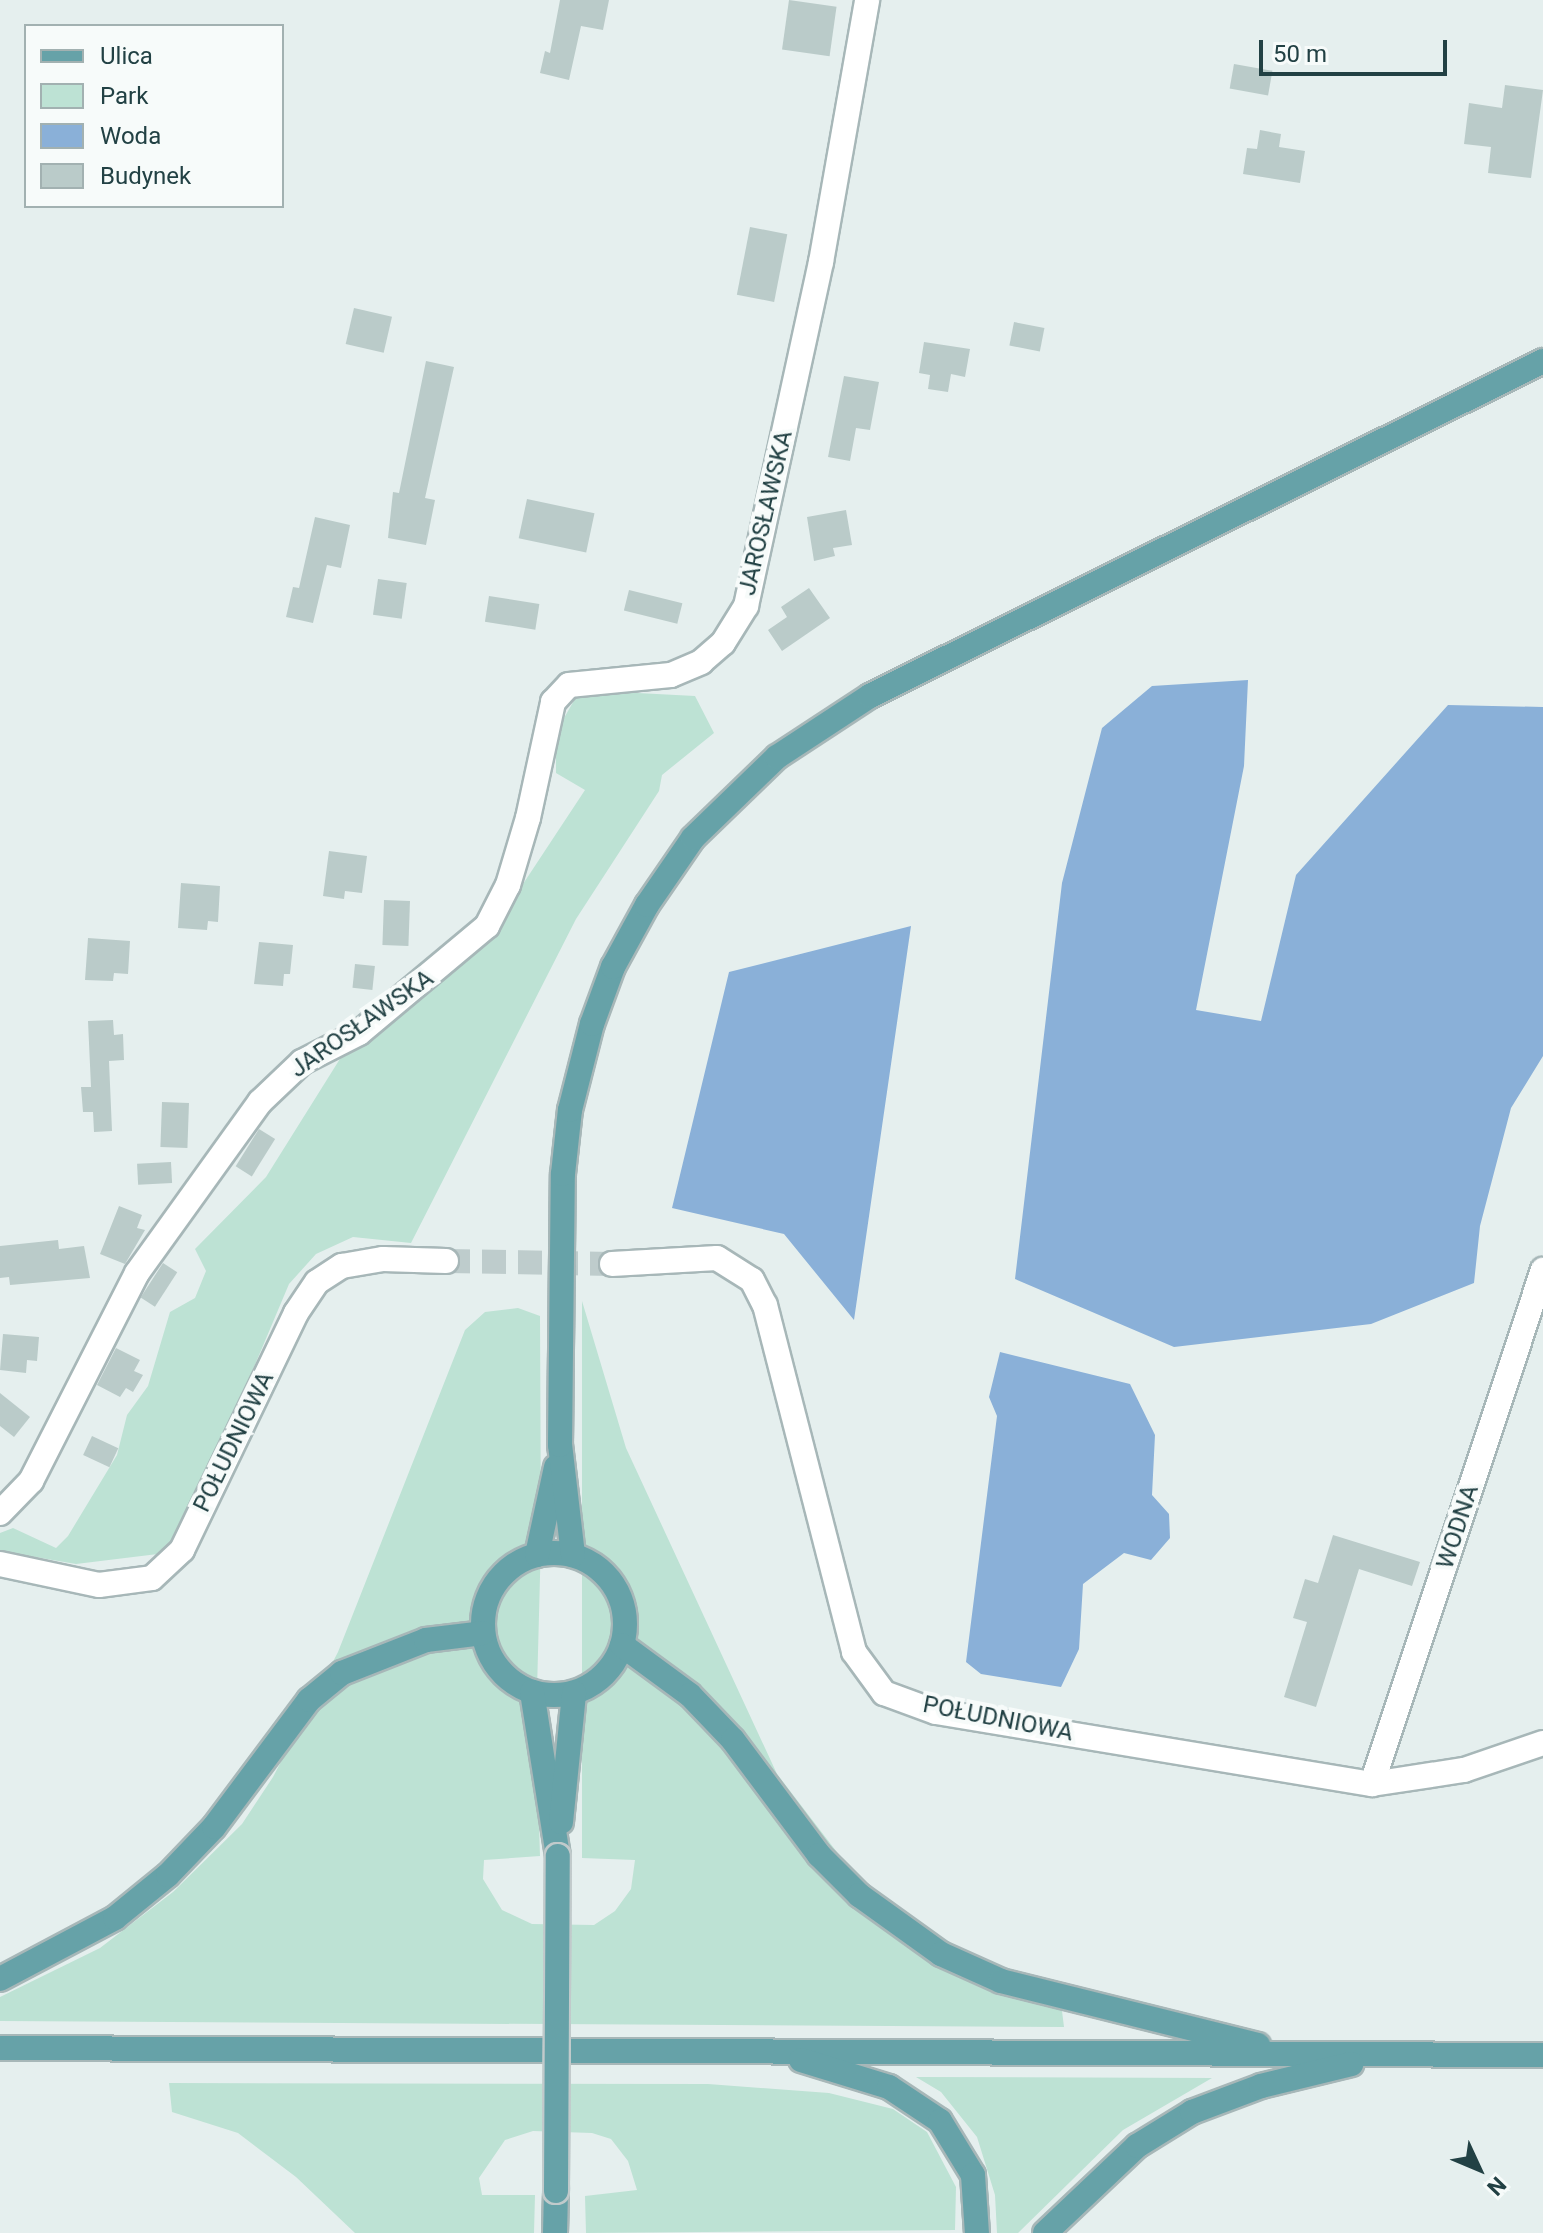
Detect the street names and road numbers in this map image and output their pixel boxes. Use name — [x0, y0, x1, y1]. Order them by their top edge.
street label: JAROSŁAWSKA — [733, 428, 799, 598]
street label: JAROSŁAWSKA — [285, 964, 439, 1084]
street label: POŁUDNIOWA — [188, 1367, 280, 1517]
street label: WODNA — [1431, 1481, 1485, 1573]
street label: POŁUDNIOWA — [920, 1690, 1076, 1748]

